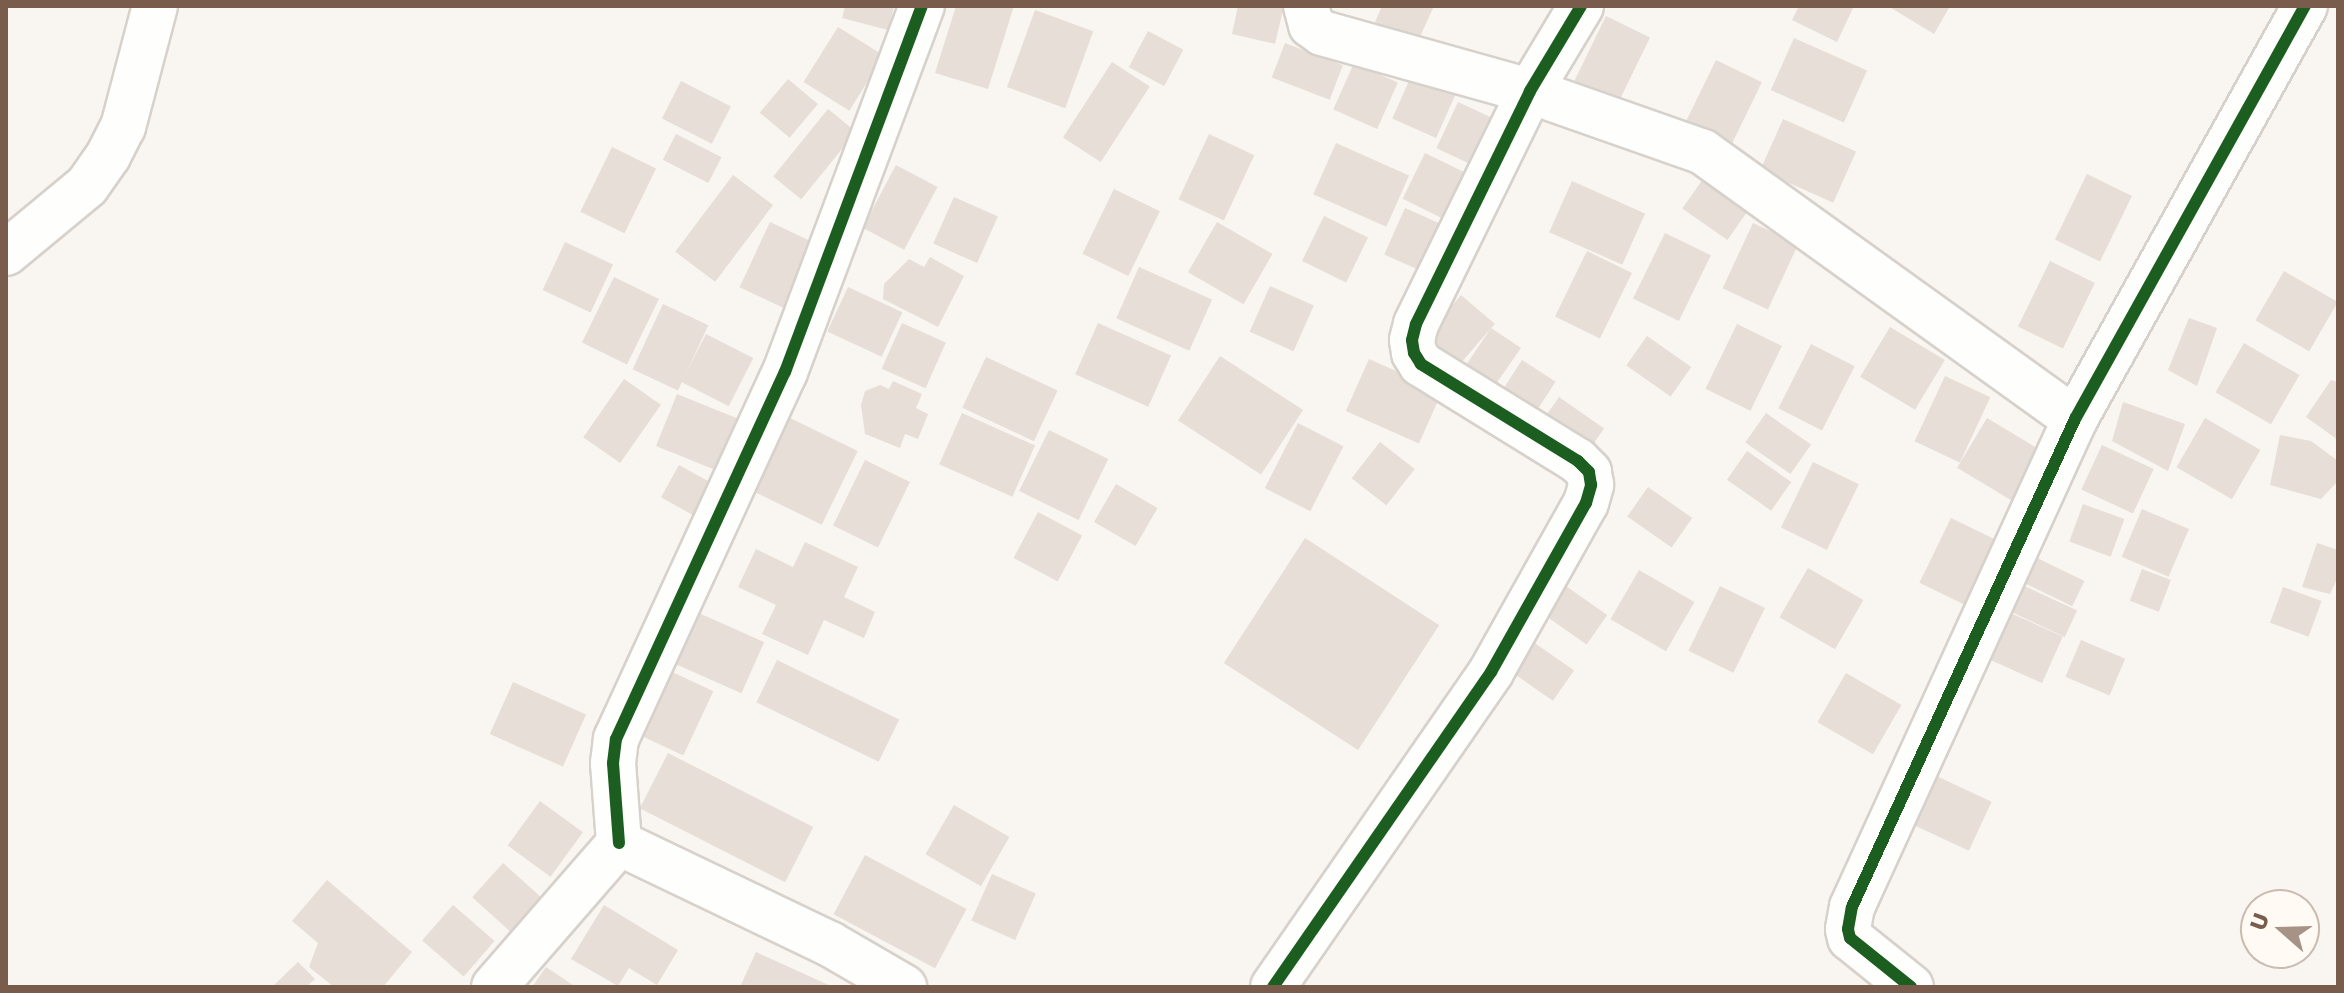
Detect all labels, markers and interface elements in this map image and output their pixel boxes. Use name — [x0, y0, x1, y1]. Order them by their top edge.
north arrow — [2240, 889, 2320, 969]
text: U — [2243, 909, 2274, 933]

